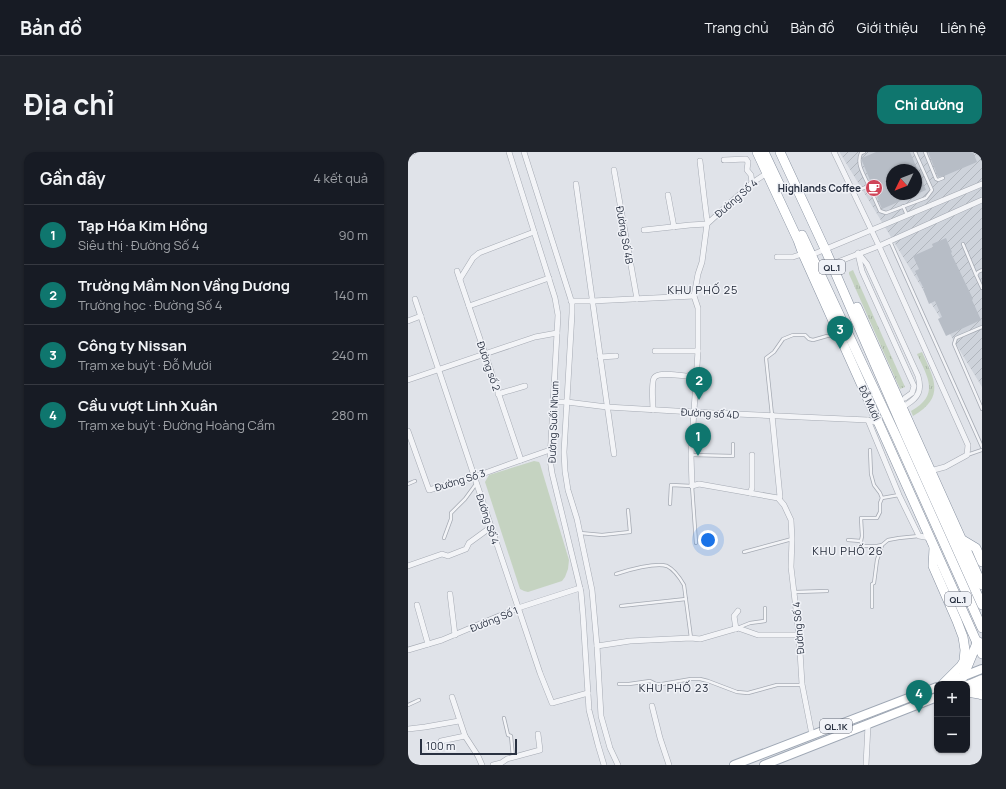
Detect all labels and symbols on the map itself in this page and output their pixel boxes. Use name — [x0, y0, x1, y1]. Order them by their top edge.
north arrow — [886, 164, 922, 200]
street label: Đường Số 4 — [712, 175, 760, 221]
cafe icon: Highlands Coffee — [864, 178, 884, 198]
place label: Highlands Coffee — [778, 181, 861, 195]
street label: Đường Số 4B — [613, 205, 637, 265]
road number: QL.1 — [819, 260, 845, 274]
district label: KHU PHỐ 25 — [668, 282, 738, 297]
pin: 3 — [827, 316, 853, 349]
street label: Đường số 2 — [474, 339, 504, 393]
pin: 2 — [686, 367, 712, 400]
street label: Đường Suối Nhum — [545, 381, 561, 463]
street label: Đỗ Mười — [856, 383, 884, 423]
street label: Đường số 4D — [681, 404, 740, 422]
pin: 1 — [685, 423, 711, 456]
street label: Đường Số 3 — [433, 466, 487, 494]
street label: Đường Số 4 — [473, 492, 503, 546]
your location — [698, 530, 718, 550]
district label: KHU PHỐ 26 — [812, 543, 884, 558]
road number: QL.1 — [945, 592, 971, 606]
street label: Đường Số 4 — [789, 601, 807, 655]
street label: Đường Số 1 — [468, 603, 520, 635]
district label: KHU PHỐ 23 — [639, 680, 709, 695]
pin: 4 — [906, 680, 932, 713]
road number: QL.1K — [820, 719, 852, 733]
scale bar — [420, 737, 517, 756]

